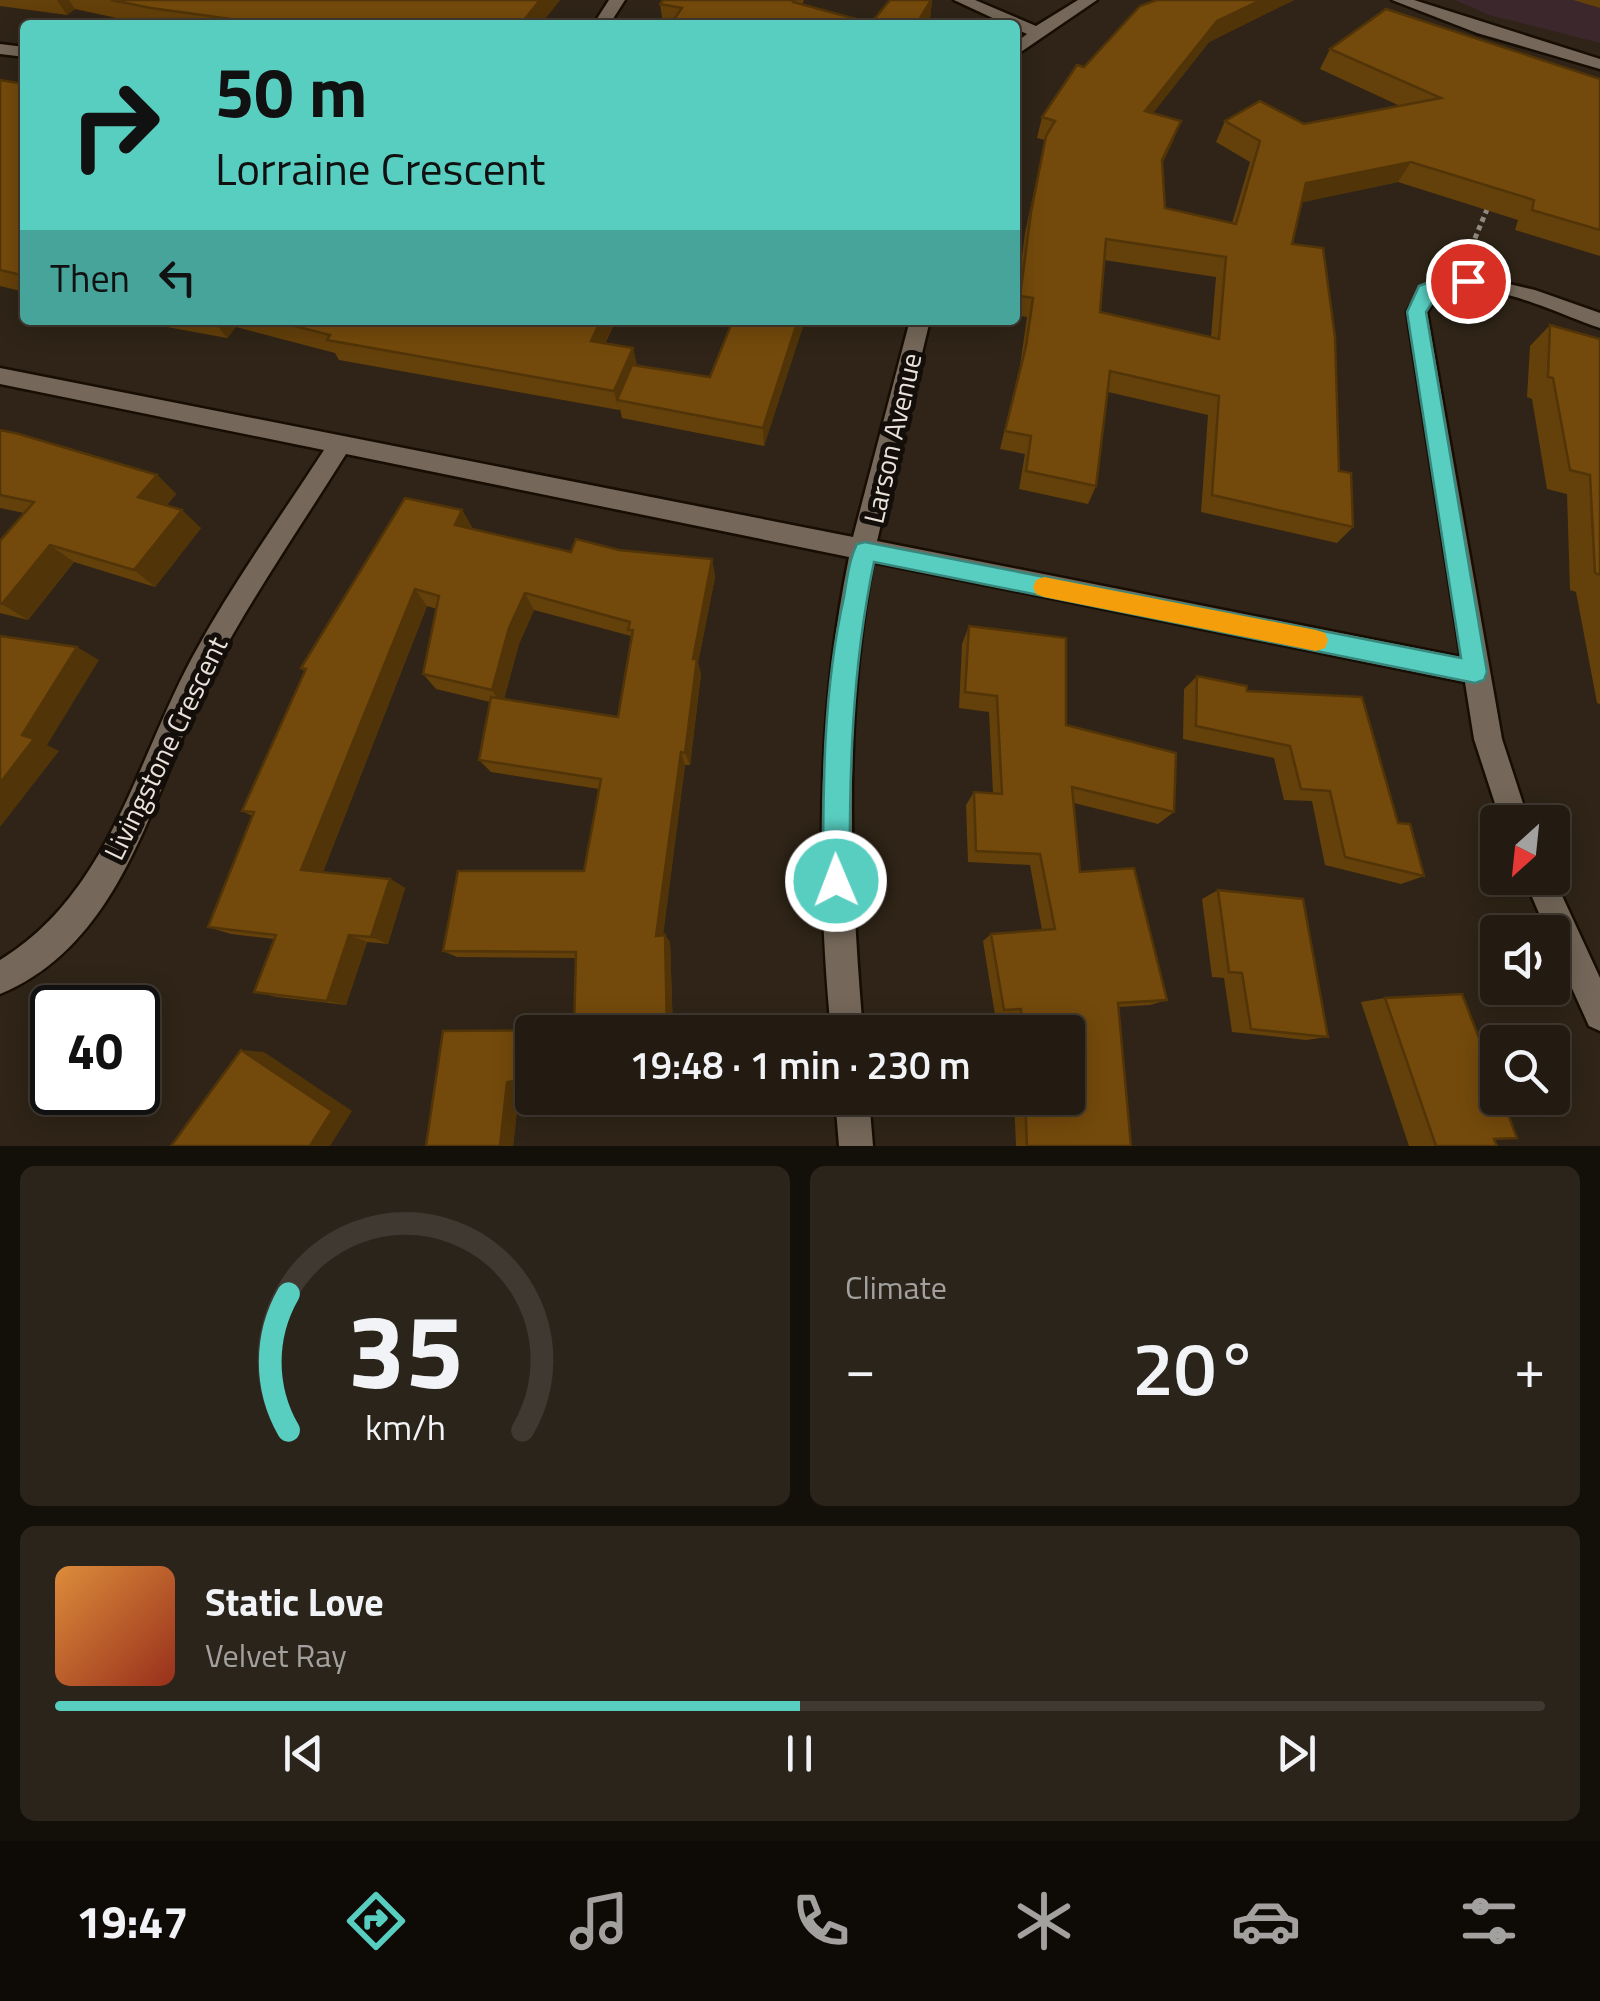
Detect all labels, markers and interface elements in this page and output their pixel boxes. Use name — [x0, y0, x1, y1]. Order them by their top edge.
text: 50 m — [215, 38, 368, 144]
icon: right — [50, 60, 180, 190]
text: Lorraine Crescent — [215, 134, 545, 202]
pin — [1426, 239, 1511, 324]
text: Then — [50, 249, 130, 307]
icon: left — [150, 250, 205, 305]
icon: arrive — [1441, 254, 1496, 309]
street label: Larson Avenue — [852, 349, 932, 527]
street label: Livingstone Crescent — [92, 629, 238, 867]
north arrow — [1480, 805, 1570, 895]
map controls — [1480, 805, 1570, 1115]
position arrow — [784, 829, 888, 933]
button: sound — [1480, 915, 1570, 1005]
speed limit sign: 40 — [30, 985, 160, 1115]
button: search — [1480, 1025, 1570, 1115]
text: 19:48 · 1 min · 230 m — [629, 1036, 971, 1094]
text: Climate — [845, 1263, 947, 1311]
text: 35 — [347, 1270, 463, 1428]
text: 20° — [1132, 1310, 1258, 1424]
text: − — [845, 1326, 876, 1409]
text: + — [1514, 1326, 1545, 1409]
text: km/h — [365, 1399, 445, 1454]
text: Static Love — [205, 1573, 384, 1631]
text: Velvet Ray — [205, 1631, 347, 1679]
icon: previous — [276, 1726, 331, 1781]
icon: pause — [772, 1726, 827, 1781]
icon: next — [1269, 1726, 1324, 1781]
icon: directions — [341, 1886, 411, 1956]
icon: music — [564, 1886, 634, 1956]
icon: phone — [786, 1886, 856, 1956]
icon: climate — [1009, 1886, 1079, 1956]
icon: car — [1231, 1886, 1301, 1956]
icon: filters — [1454, 1886, 1524, 1956]
text: 19:47 — [76, 1887, 189, 1955]

